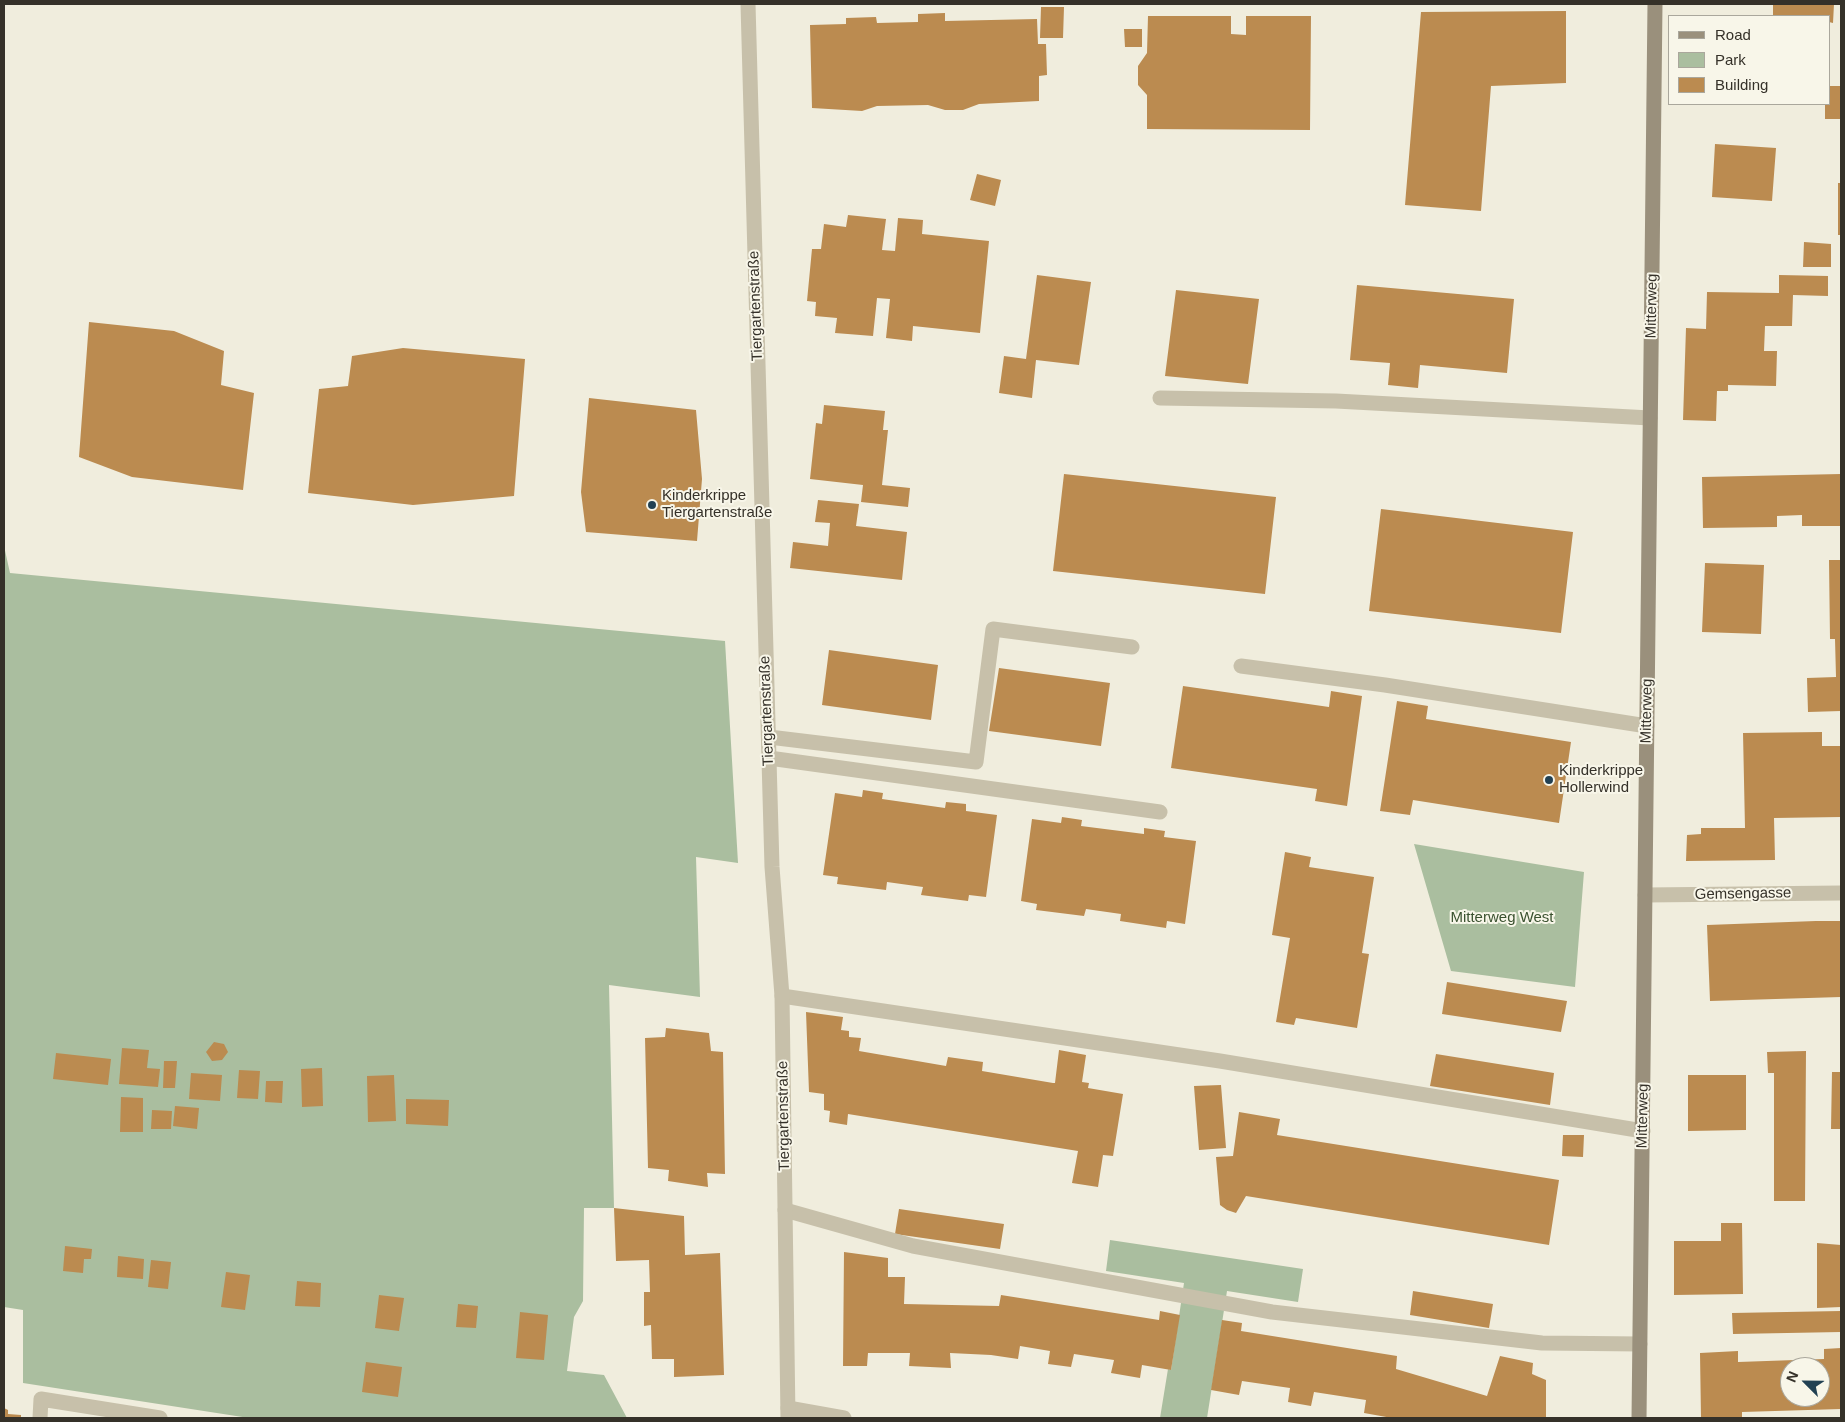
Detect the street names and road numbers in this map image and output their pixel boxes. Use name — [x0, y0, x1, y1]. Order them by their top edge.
street label: Tiergartenstraße — [745, 251, 767, 361]
street label: Mitterweg — [1642, 273, 1662, 339]
street label: Tiergartenstraße — [756, 656, 778, 766]
street label: Mitterweg — [1637, 678, 1657, 744]
street label: Gemsengasse — [1694, 884, 1792, 904]
street label: Tiergartenstraße — [774, 1061, 794, 1171]
street label: Mitterweg — [1633, 1083, 1653, 1149]

